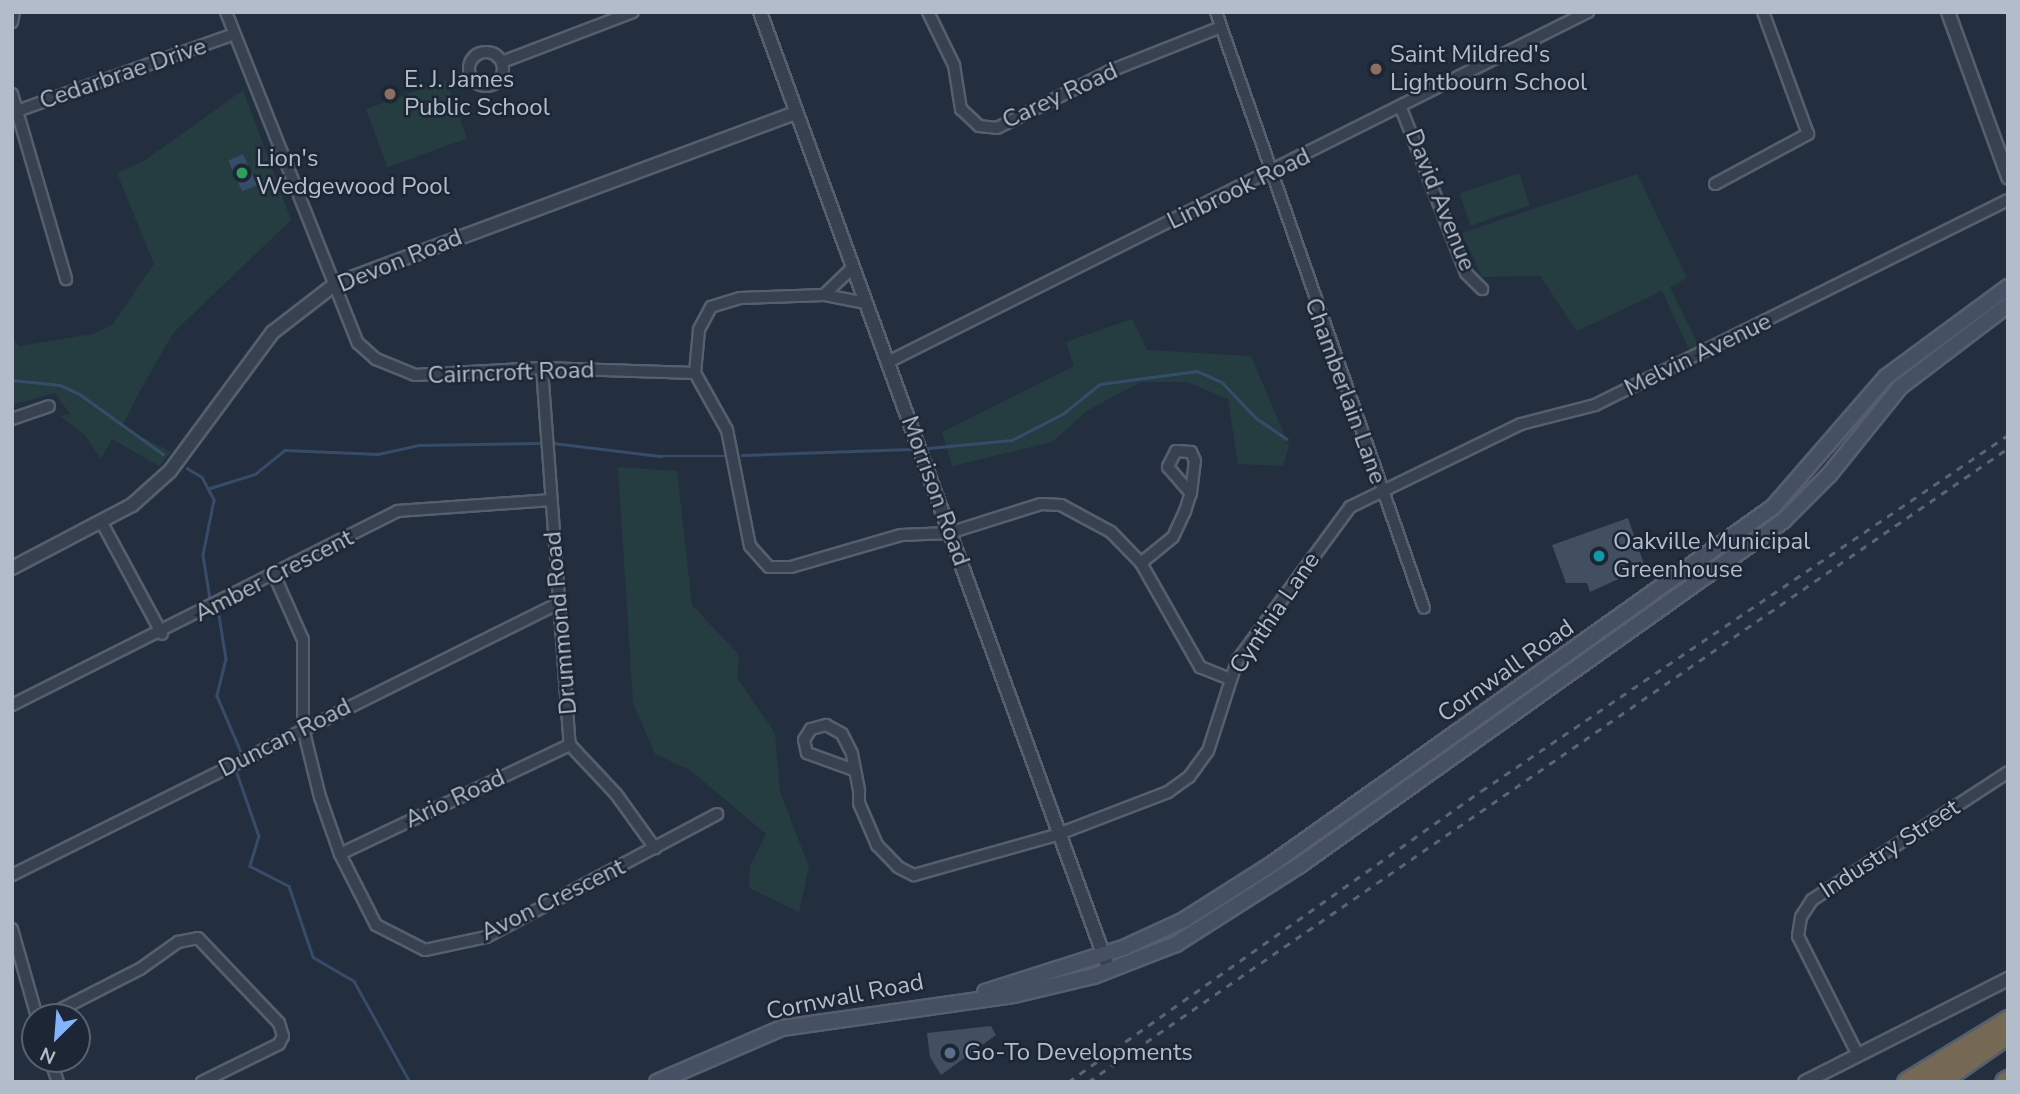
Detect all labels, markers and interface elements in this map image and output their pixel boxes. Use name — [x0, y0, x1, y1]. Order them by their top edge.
street label: Cedarbrae Drive — [36, 32, 210, 116]
place label: Saint Mildred's Lightbourn School — [1390, 41, 1587, 97]
street label: Carey Road — [998, 57, 1122, 135]
marker: Saint Mildred's Lightbourn School — [1368, 61, 1384, 77]
place label: E. J. James Public School — [404, 66, 550, 122]
marker: E. J. James Public School — [382, 86, 398, 102]
street label: David Avenue — [1399, 125, 1481, 275]
street label: Linbrook Road — [1163, 142, 1315, 236]
place label: Lion's Wedgewood Pool — [256, 145, 450, 201]
marker: Lion's Wedgewood Pool — [234, 165, 250, 181]
street label: Devon Road — [334, 223, 466, 299]
street label: Chamberlain Lane — [1298, 294, 1392, 488]
street label: Melvin Avenue — [1620, 307, 1776, 403]
street label: Cairncroft Road — [427, 356, 595, 390]
street label: Morrison Road — [895, 412, 975, 570]
street label: Amber Crescent — [190, 524, 358, 628]
place label: Oakville Municipal Greenhouse — [1613, 528, 1810, 584]
street label: Drummond Road — [539, 530, 583, 716]
street label: Cynthia Lane — [1224, 547, 1326, 679]
marker: Oakville Municipal Greenhouse — [1591, 548, 1607, 564]
street label: Cornwall Road — [1432, 613, 1580, 729]
street label: Duncan Road — [214, 692, 356, 784]
street label: Ario Road — [400, 763, 510, 835]
street label: Industry Street — [1815, 793, 1965, 905]
street label: Avon Crescent — [476, 853, 630, 947]
street label: Cornwall Road — [764, 968, 926, 1026]
north arrow — [21, 1003, 91, 1073]
place label: Go-To Developments — [964, 1039, 1193, 1067]
text: N — [36, 1040, 60, 1070]
marker: Go-To Developments — [942, 1045, 958, 1061]

